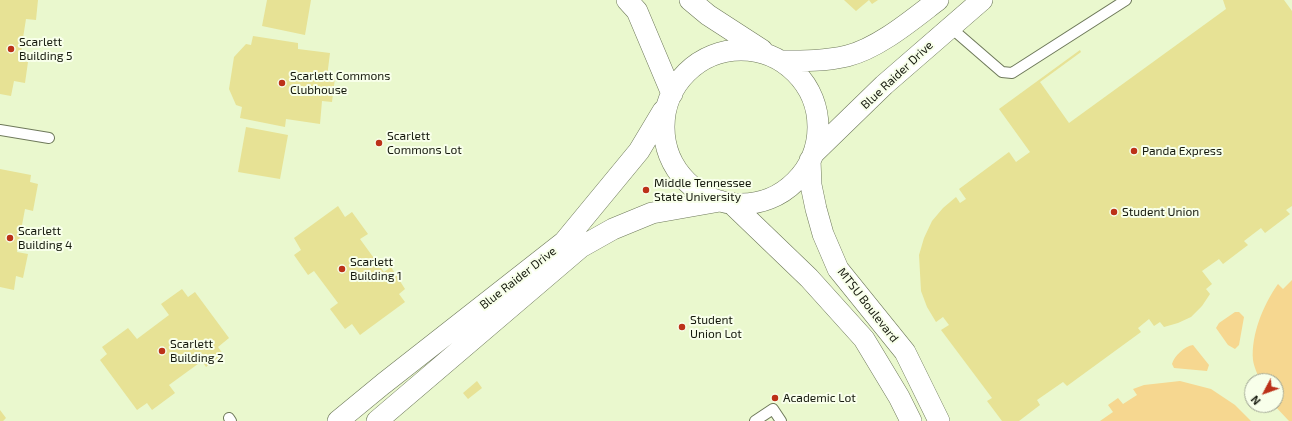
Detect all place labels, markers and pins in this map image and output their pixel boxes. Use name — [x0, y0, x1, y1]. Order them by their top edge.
place label: Scarlett Building 5 — [19, 35, 72, 63]
marker: Scarlett Building 5 — [6, 44, 16, 54]
place label: Scarlett Commons Clubhouse — [290, 69, 390, 97]
marker: Scarlett Commons Clubhouse — [277, 78, 287, 88]
place label: Scarlett Commons Lot — [387, 129, 462, 157]
marker: Scarlett Commons Lot — [374, 138, 384, 148]
place label: Panda Express — [1142, 144, 1222, 158]
marker: Panda Express — [1129, 146, 1139, 156]
place label: Middle Tennessee State University — [654, 176, 751, 204]
marker: Middle Tennessee State University — [641, 185, 651, 195]
place label: Student Union — [1122, 205, 1199, 219]
marker: Student Union — [1109, 207, 1119, 217]
place label: Scarlett Building 4 — [18, 224, 72, 252]
marker: Scarlett Building 4 — [5, 233, 15, 243]
place label: Scarlett Building 1 — [350, 255, 402, 283]
marker: Scarlett Building 1 — [337, 264, 347, 274]
place label: Student Union Lot — [690, 313, 742, 341]
marker: Student Union Lot — [677, 322, 687, 332]
place label: Scarlett Building 2 — [170, 337, 224, 365]
marker: Scarlett Building 2 — [157, 346, 167, 356]
place label: Academic Lot — [783, 391, 856, 405]
marker: Academic Lot — [770, 393, 780, 403]

